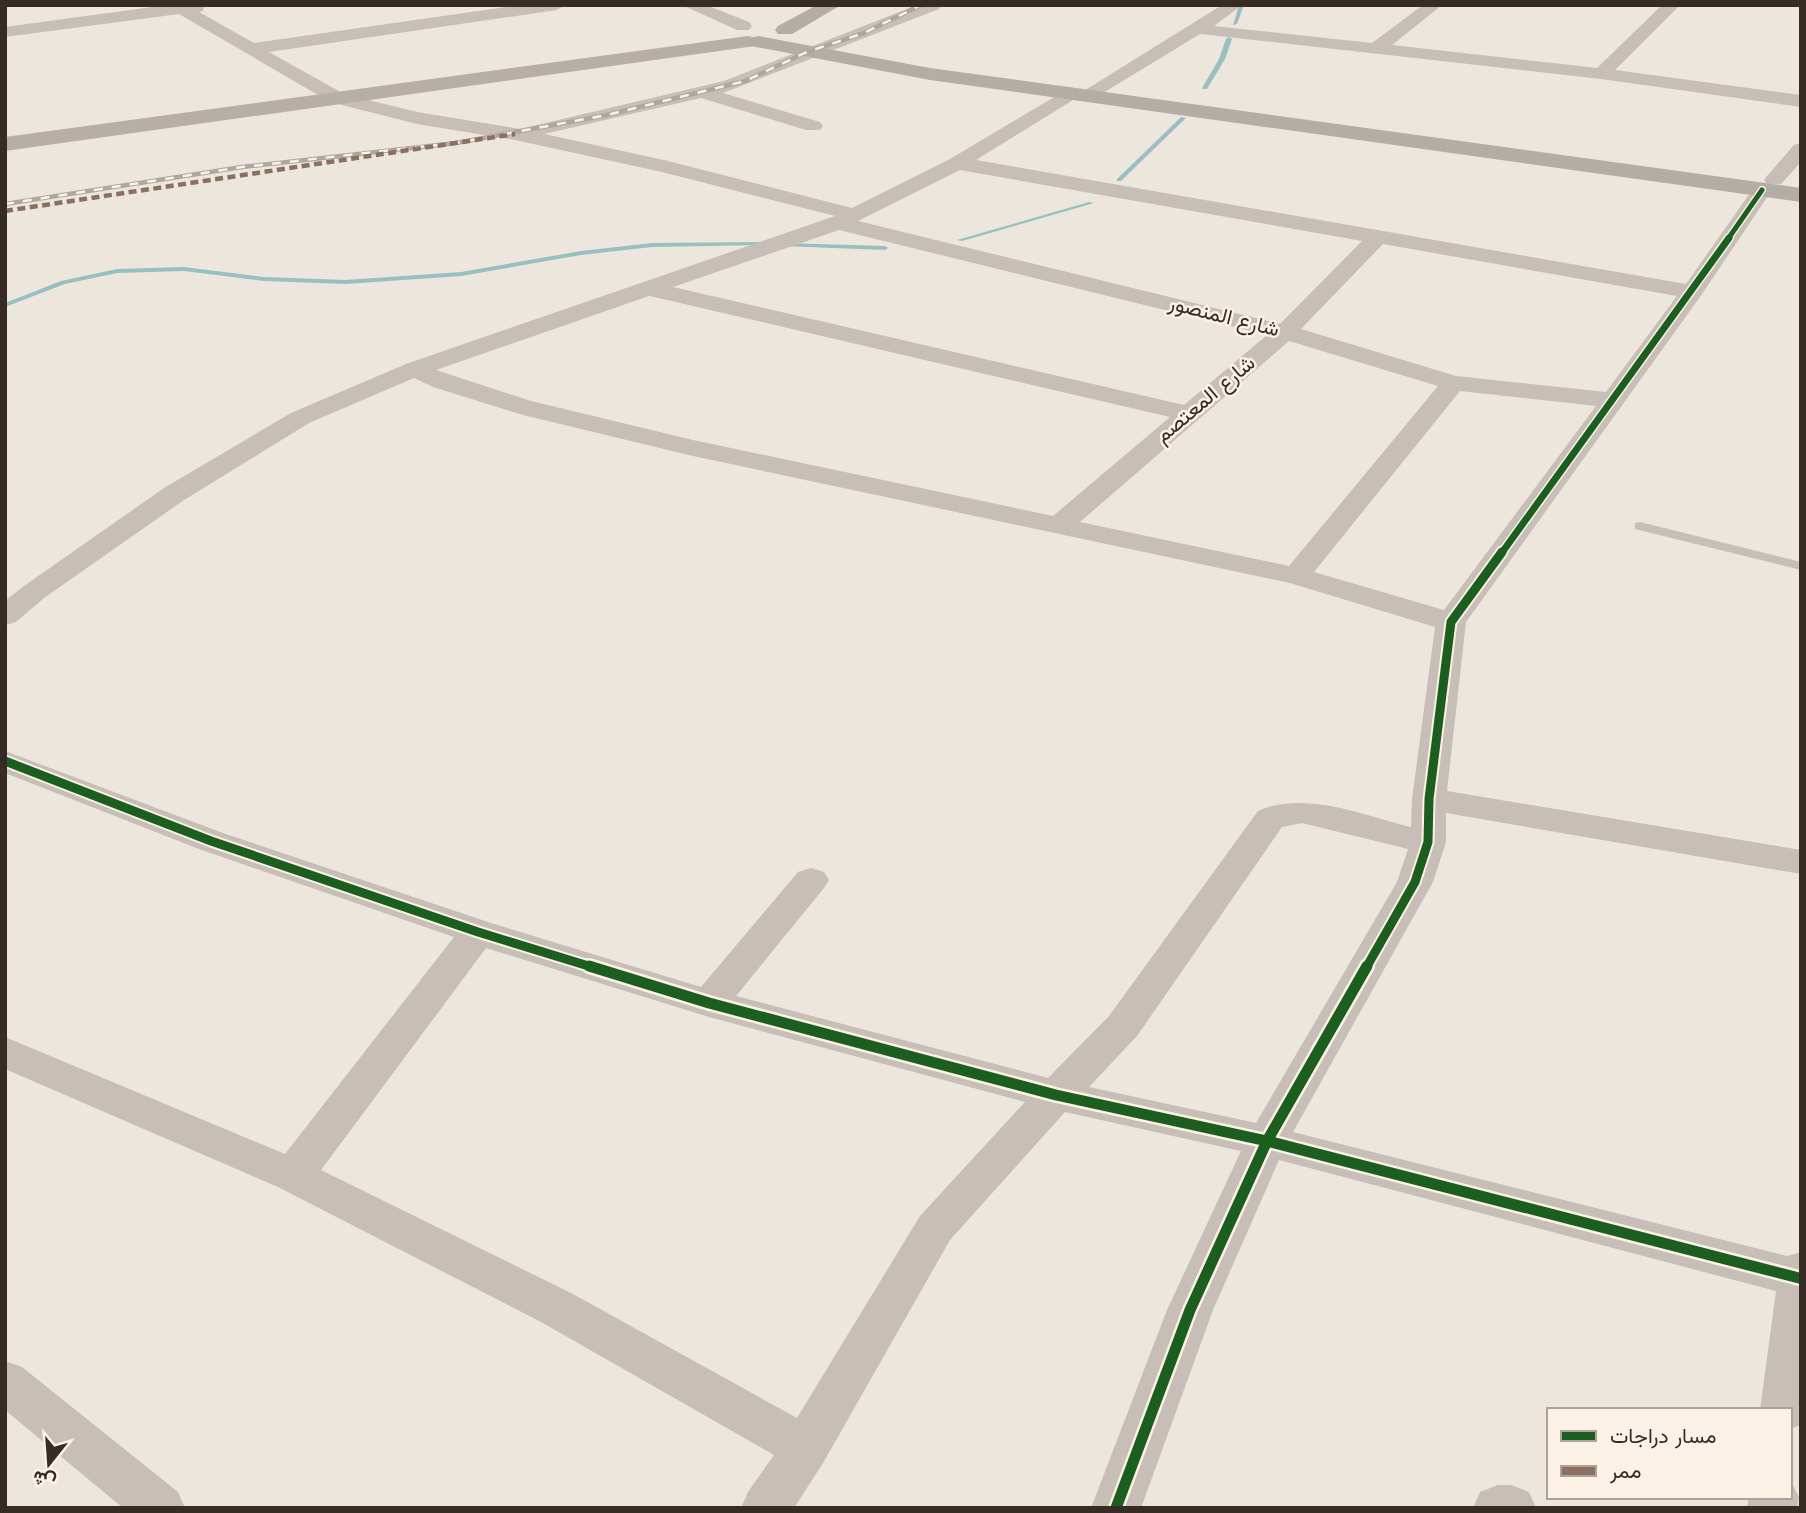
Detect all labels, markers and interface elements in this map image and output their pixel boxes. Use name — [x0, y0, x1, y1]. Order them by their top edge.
street label: شارع المنصور — [1165, 288, 1283, 344]
street label: شارع المعتصم — [1148, 348, 1262, 450]
legend — [1547, 1408, 1792, 1499]
text: مسار دراجات — [1610, 1421, 1717, 1451]
north arrow — [14, 1429, 84, 1499]
text: ممر — [1609, 1456, 1641, 1486]
text: ش — [29, 1463, 59, 1496]

